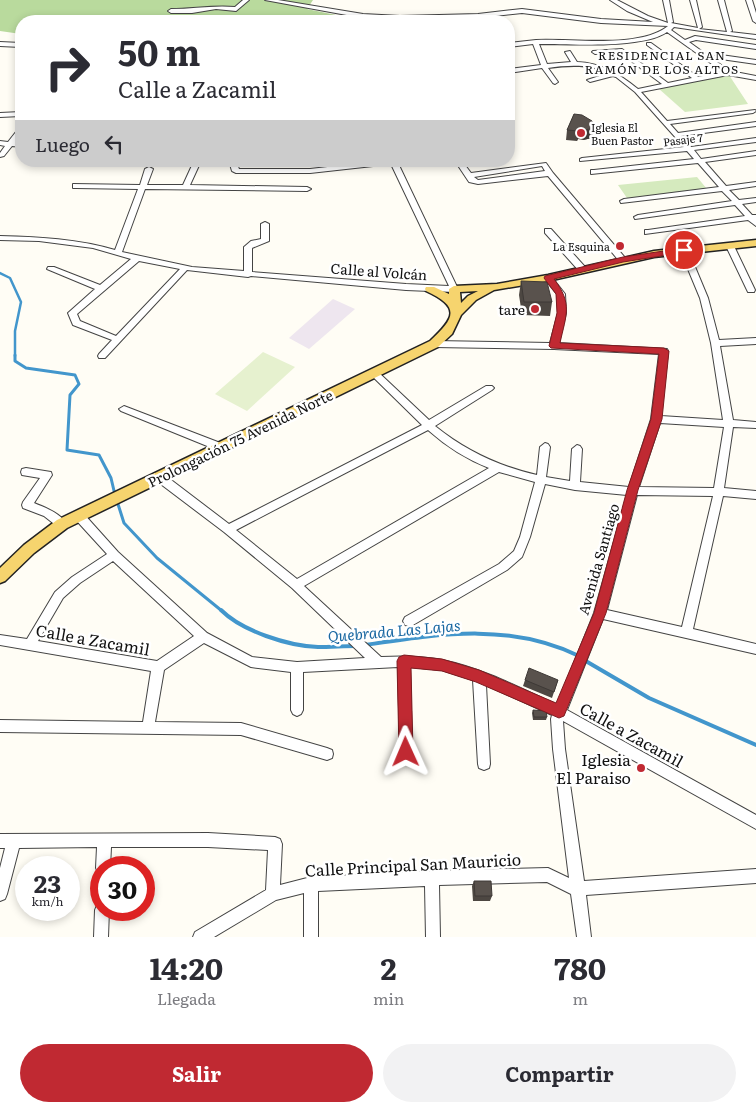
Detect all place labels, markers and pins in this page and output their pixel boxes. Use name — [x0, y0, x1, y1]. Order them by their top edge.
place label: Iglesia El Buen Pastor — [591, 119, 654, 148]
marker: Iglesia El Buen Pastor — [575, 127, 587, 139]
pin — [663, 229, 705, 271]
place label: La Esquina — [553, 238, 610, 254]
marker: La Esquina — [614, 240, 626, 252]
place label: tare — [498, 299, 525, 319]
marker: tare — [529, 303, 541, 315]
place label: Iglesia El Paraiso — [556, 747, 631, 789]
marker: Iglesia El Paraiso — [635, 762, 647, 774]

